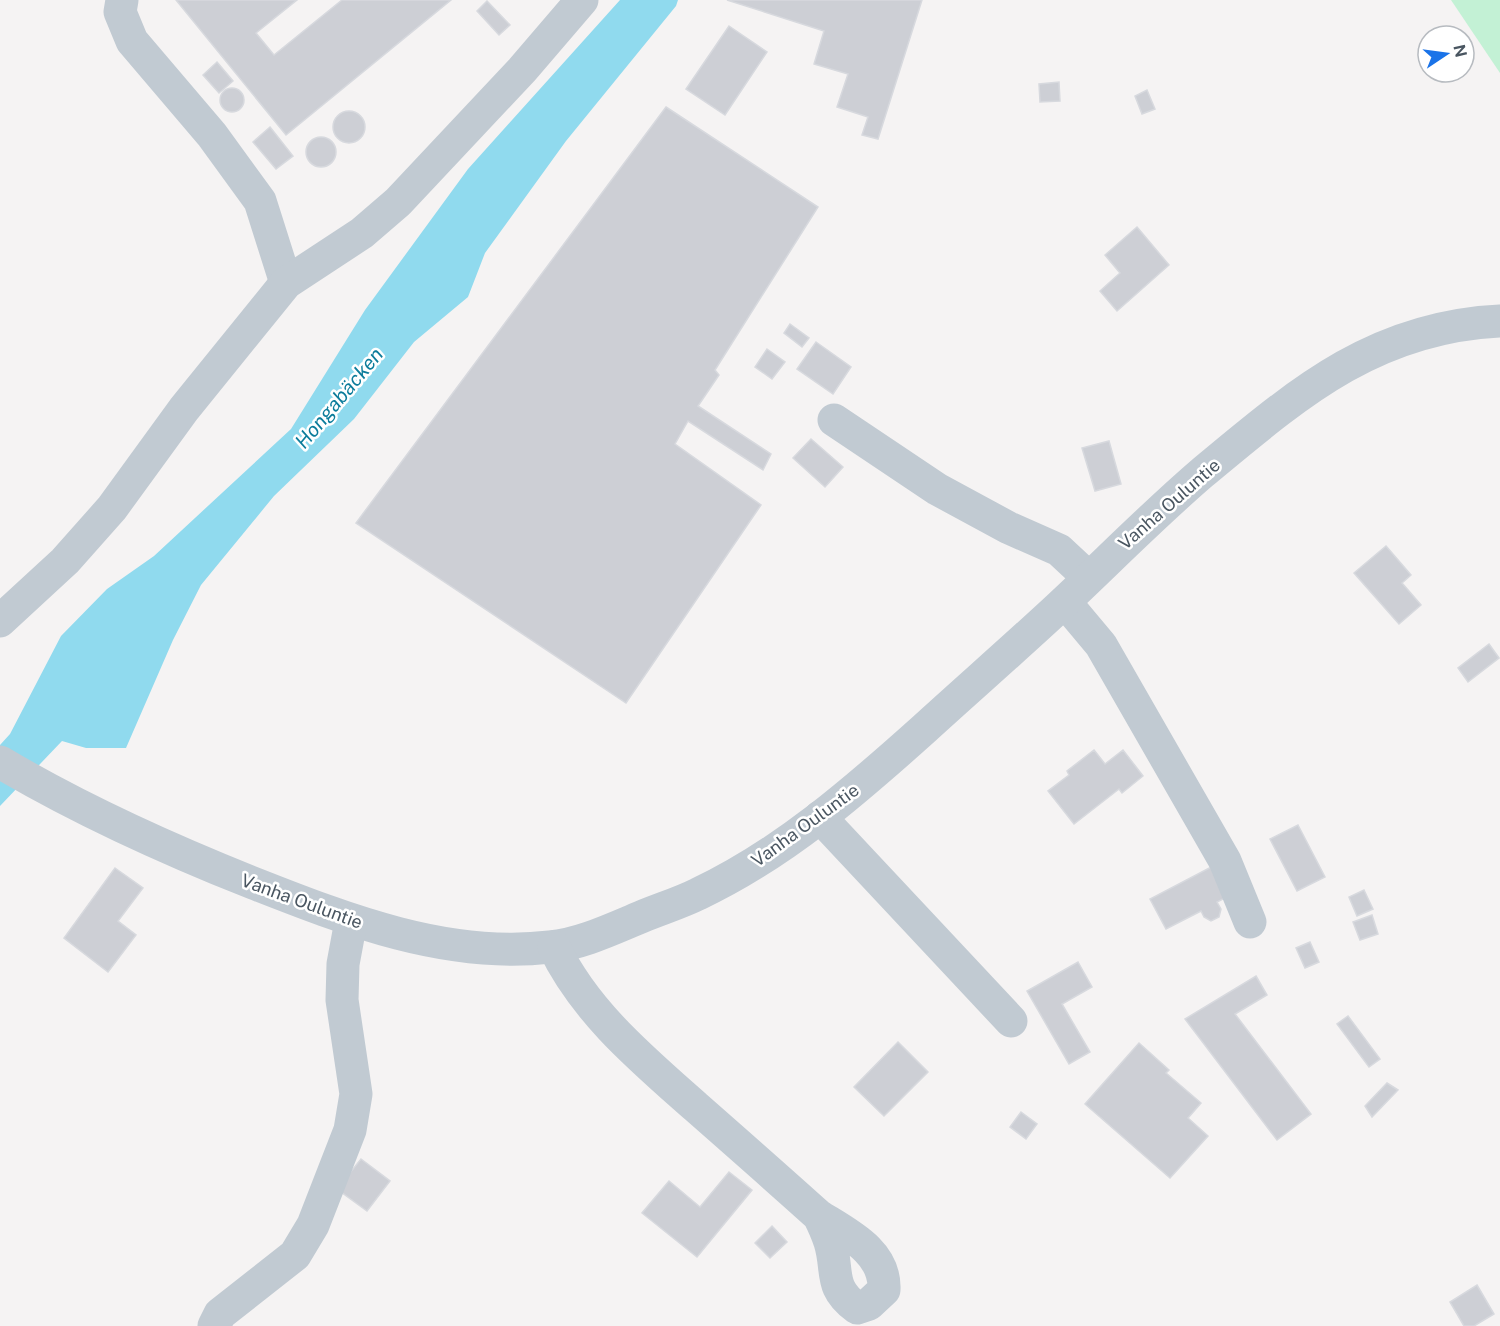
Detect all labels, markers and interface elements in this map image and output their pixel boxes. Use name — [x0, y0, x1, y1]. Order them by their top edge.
north arrow — [1416, 24, 1476, 84]
text: N — [1449, 43, 1471, 59]
water label: Hongabäcken — [290, 343, 388, 453]
street label: Vanha Ouluntie — [1114, 454, 1224, 554]
street label: Vanha Ouluntie — [747, 779, 863, 871]
street label: Vanha Ouluntie — [239, 869, 365, 933]

